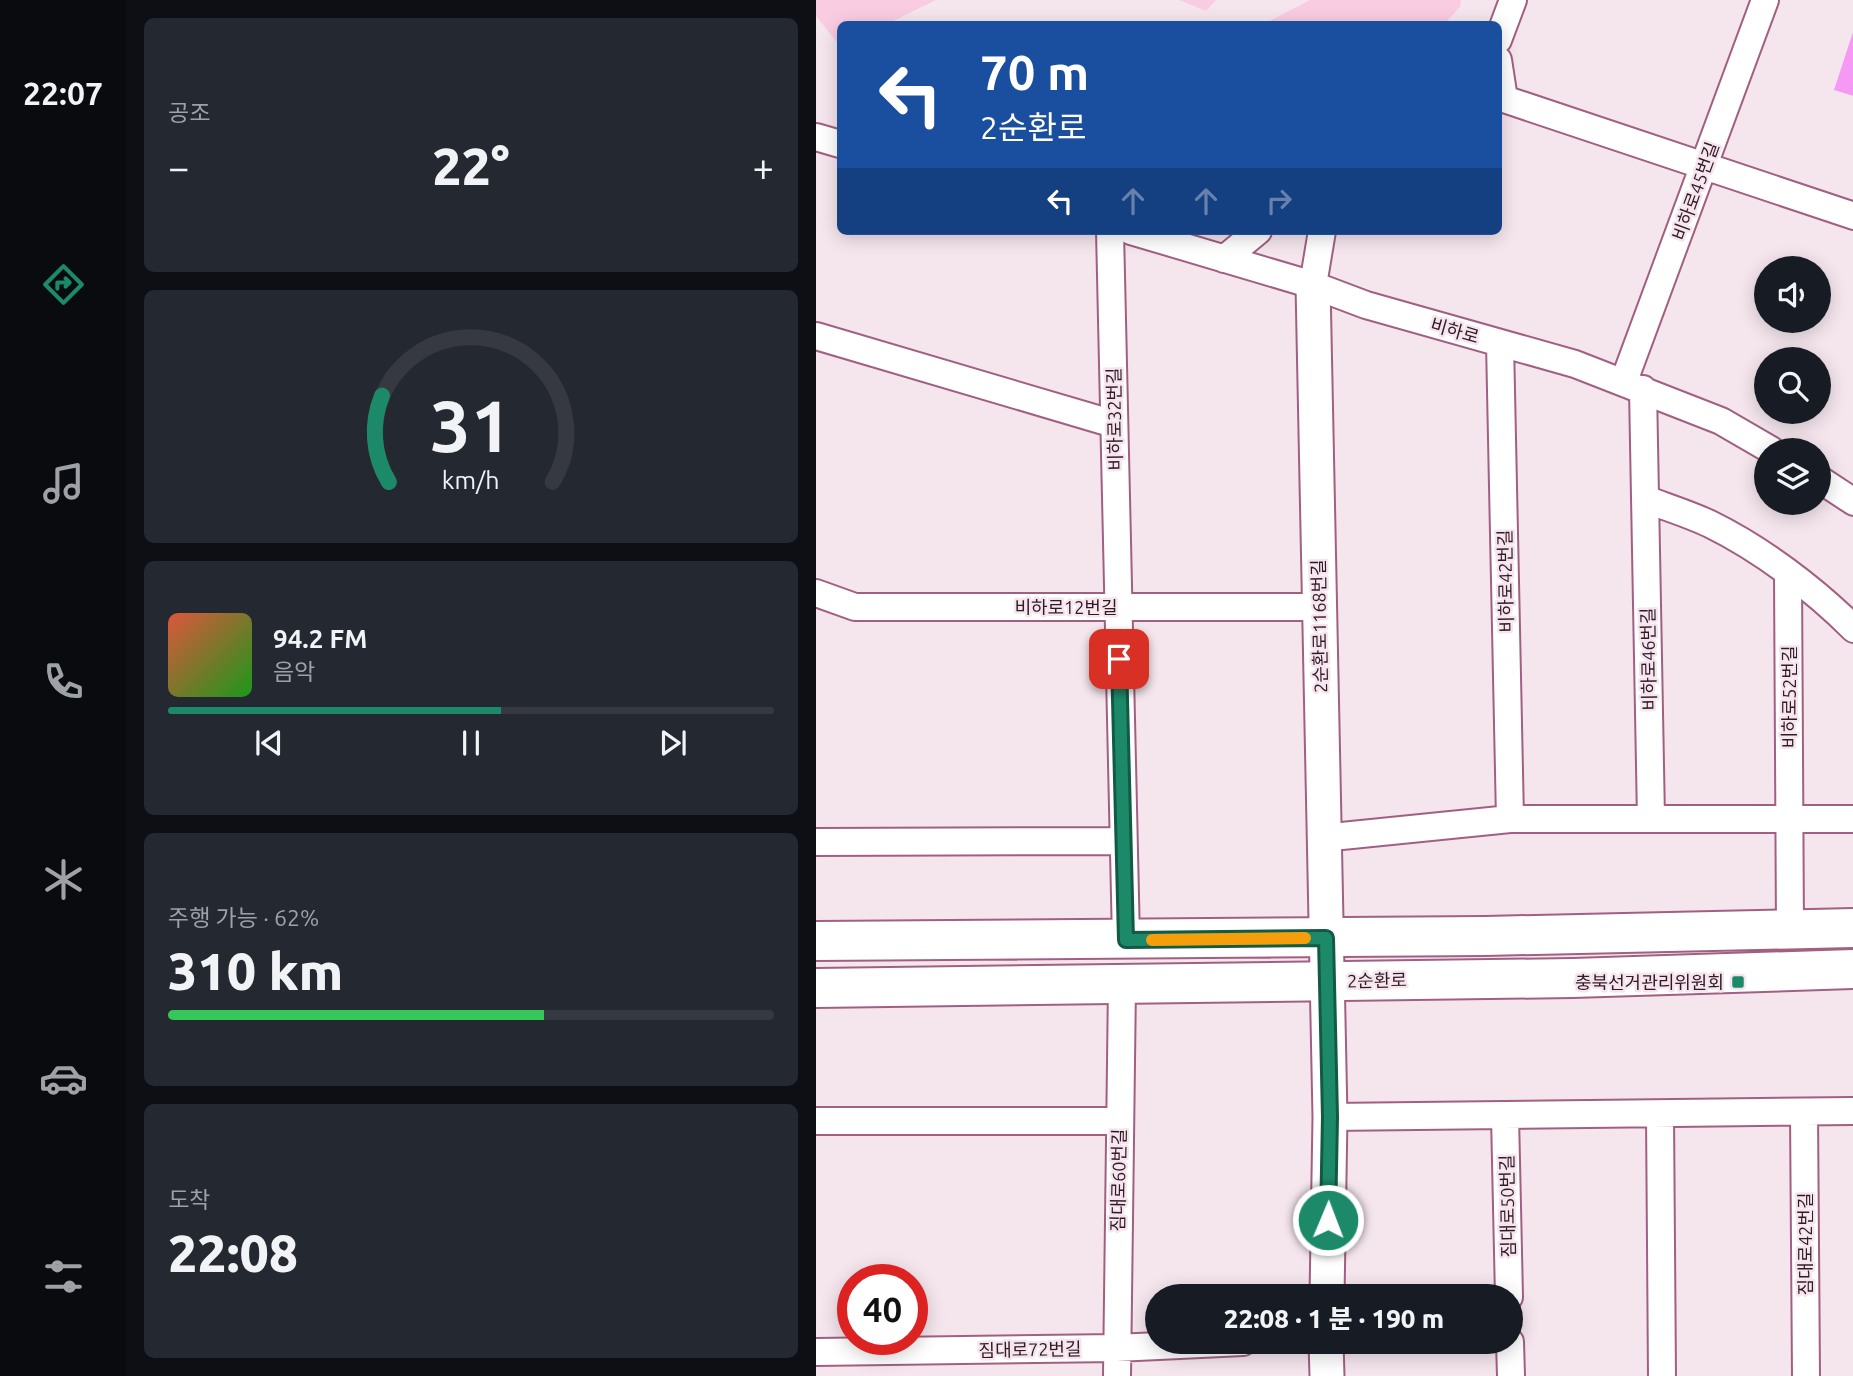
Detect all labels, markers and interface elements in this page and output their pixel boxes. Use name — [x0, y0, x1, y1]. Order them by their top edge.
text: 70 m — [980, 44, 1089, 99]
icon: left — [865, 49, 956, 140]
text: 22:07 — [23, 75, 103, 111]
text: 공조 — [168, 100, 210, 125]
text: 2순환로 — [980, 109, 1086, 145]
text: 22° — [432, 137, 510, 195]
street label: 비하로45번길 — [1668, 139, 1722, 243]
text: − — [168, 146, 189, 188]
text: + — [753, 146, 774, 188]
icon: left — [1041, 182, 1079, 220]
icon: ahead — [1114, 182, 1152, 220]
icon: ahead — [1187, 182, 1225, 220]
icon: right — [1260, 182, 1298, 220]
map controls — [1754, 256, 1831, 515]
button: sound — [1754, 256, 1831, 333]
icon: directions — [39, 260, 88, 309]
street label: 비하로 — [1428, 314, 1482, 346]
button: search — [1754, 347, 1831, 424]
street label: 비하로32번길 — [1103, 367, 1125, 471]
text: 31 — [430, 385, 512, 467]
button: layers — [1754, 438, 1831, 515]
icon: music — [39, 459, 88, 508]
text: km/h — [442, 466, 500, 494]
street label: 비하로42번길 — [1494, 529, 1516, 633]
street label: 2순환로1168번길 — [1308, 559, 1330, 693]
street label: 비하로12번길 — [1014, 597, 1118, 617]
street label: 비하로46번길 — [1637, 607, 1659, 711]
text: 94.2 FM — [273, 624, 367, 653]
pin — [1089, 629, 1149, 689]
icon: arrive — [1100, 640, 1138, 678]
street label: 비하로52번길 — [1779, 645, 1799, 749]
icon: phone — [39, 657, 88, 706]
text: 음악 — [273, 659, 315, 684]
icon: previous — [250, 724, 288, 762]
icon: pause — [452, 724, 490, 762]
icon: next — [654, 724, 692, 762]
icon: climate — [39, 855, 88, 904]
text: 주행 가능 · 62% — [168, 905, 319, 930]
text: 310 km — [168, 942, 343, 1000]
street label: 2순환로 — [1347, 969, 1407, 991]
place label: 충북선거관리위원회 — [1575, 972, 1724, 992]
marker: 충북선거관리위원회 — [1730, 974, 1746, 990]
icon: car — [39, 1054, 88, 1103]
street label: 짐대로60번길 — [1107, 1128, 1129, 1232]
street label: 짐대로50번길 — [1496, 1154, 1518, 1258]
position arrow — [1291, 1183, 1365, 1257]
text: 도착 — [168, 1187, 210, 1212]
street label: 짐대로42번길 — [1795, 1192, 1815, 1296]
text: 22:08 — [168, 1224, 298, 1282]
icon: filters — [39, 1252, 88, 1301]
speed limit sign: 40 — [837, 1264, 928, 1355]
text: 22:08 · 1 분 · 190 m — [1224, 1304, 1444, 1333]
street label: 짐대로72번길 — [978, 1338, 1082, 1360]

